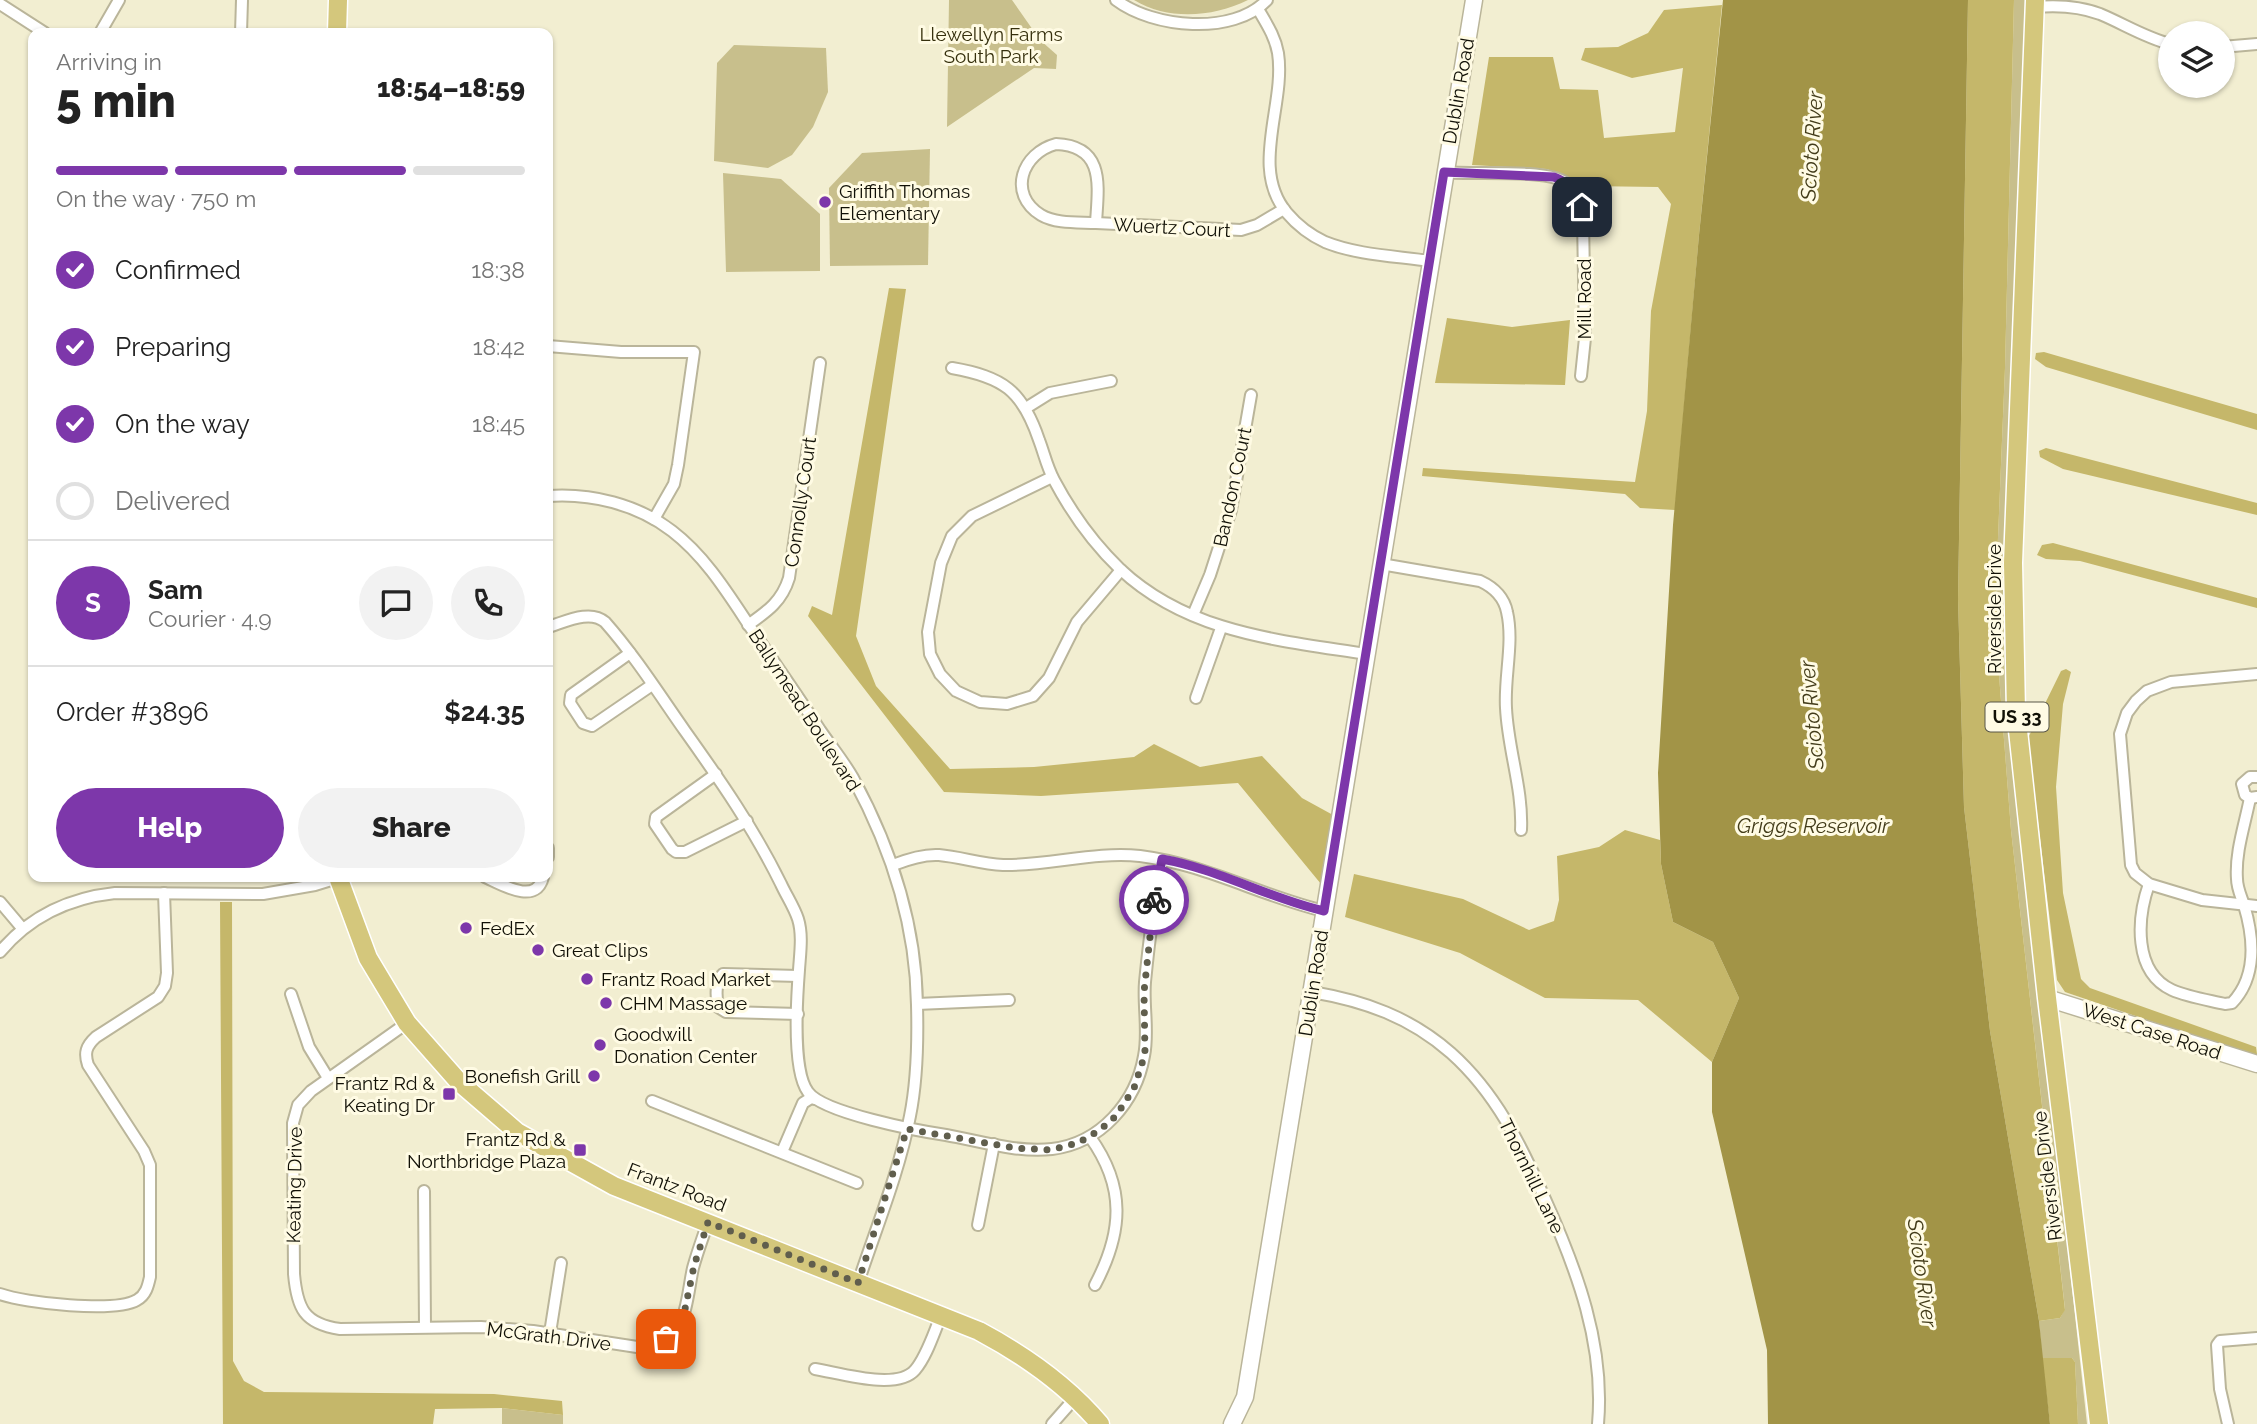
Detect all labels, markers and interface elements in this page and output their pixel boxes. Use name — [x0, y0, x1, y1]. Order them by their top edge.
map controls — [2158, 21, 2235, 98]
button: layers — [2158, 21, 2235, 98]
park label: Llewellyn Farms South Park — [919, 23, 1063, 67]
street label: Dublin Road — [1438, 36, 1478, 146]
text: Arriving in — [56, 48, 162, 75]
text: 18:54–18:59 — [377, 73, 525, 103]
text: 5 min — [56, 74, 176, 128]
water label: Scioto River — [1795, 90, 1828, 202]
pin — [1552, 177, 1612, 237]
place label: Griffith Thomas Elementary — [839, 180, 970, 224]
text: On the way · 750 m — [56, 185, 256, 212]
icon: home — [1563, 188, 1601, 226]
marker: Griffith Thomas Elementary — [817, 194, 833, 210]
street label: Wuertz Court — [1113, 213, 1232, 241]
icon: check — [56, 251, 94, 289]
text: Confirmed — [115, 255, 241, 285]
text: 18:38 — [471, 256, 525, 283]
street label: Mill Road — [1573, 259, 1595, 339]
icon: check — [56, 328, 94, 366]
text: Preparing — [115, 332, 231, 362]
text: 18:42 — [473, 333, 525, 360]
icon: check — [56, 405, 94, 443]
text: On the way — [115, 409, 250, 439]
text: 18:45 — [472, 410, 525, 437]
street label: Bandon Court — [1209, 425, 1256, 549]
street label: Connolly Court — [780, 435, 820, 568]
text: Delivered — [115, 486, 230, 516]
street label: Riverside Drive — [1983, 544, 2005, 674]
button: chat — [359, 566, 433, 640]
button: phone — [451, 566, 525, 640]
text: Sam — [148, 575, 203, 605]
text: S — [85, 588, 101, 618]
text: Courier · 4.9 — [148, 605, 272, 632]
street label: Ballymead Boulevard — [744, 625, 866, 795]
water label: Scioto River — [1794, 659, 1829, 772]
text: Order #3896 — [56, 697, 209, 727]
text: $24.35 — [444, 697, 525, 727]
road number: US 33 — [1986, 702, 2048, 732]
button: Help — [56, 788, 284, 868]
button: Share — [298, 788, 525, 868]
water label: Griggs Reservoir — [1737, 813, 1890, 838]
courier — [1119, 865, 1189, 935]
icon: bike — [1135, 881, 1173, 919]
place label: FedEx — [480, 917, 535, 939]
marker: FedEx — [458, 920, 474, 936]
street label: Dublin Road — [1294, 928, 1332, 1038]
place label: Great Clips — [552, 939, 648, 961]
marker: Great Clips — [530, 942, 546, 958]
place label: Frantz Road Market — [601, 968, 772, 990]
marker: Frantz Road Market — [579, 971, 595, 987]
place label: CHM Massage — [620, 992, 747, 1014]
marker: CHM Massage — [598, 995, 614, 1011]
street label: West Case Road — [2080, 998, 2224, 1064]
place label: Goodwill Donation Center — [614, 1023, 758, 1067]
marker: Goodwill Donation Center — [592, 1037, 608, 1053]
place label: Bonefish Grill — [464, 1065, 581, 1087]
marker: Bonefish Grill — [586, 1068, 602, 1084]
place label: Frantz Rd & Keating Dr — [335, 1072, 435, 1116]
marker: Frantz Rd & Keating Dr — [441, 1086, 457, 1102]
street label: Riverside Drive — [2028, 1110, 2066, 1242]
street label: Thornhill Lane — [1495, 1115, 1569, 1237]
street label: Keating Drive — [282, 1127, 306, 1243]
place label: Frantz Rd & Northbridge Plaza — [407, 1128, 566, 1172]
marker: Frantz Rd & Northbridge Plaza — [572, 1142, 588, 1158]
street label: Frantz Road — [624, 1158, 730, 1216]
water label: Scioto River — [1902, 1216, 1943, 1330]
pin — [636, 1309, 696, 1369]
street label: McGrath Drive — [486, 1317, 612, 1355]
icon: bag — [647, 1320, 685, 1358]

